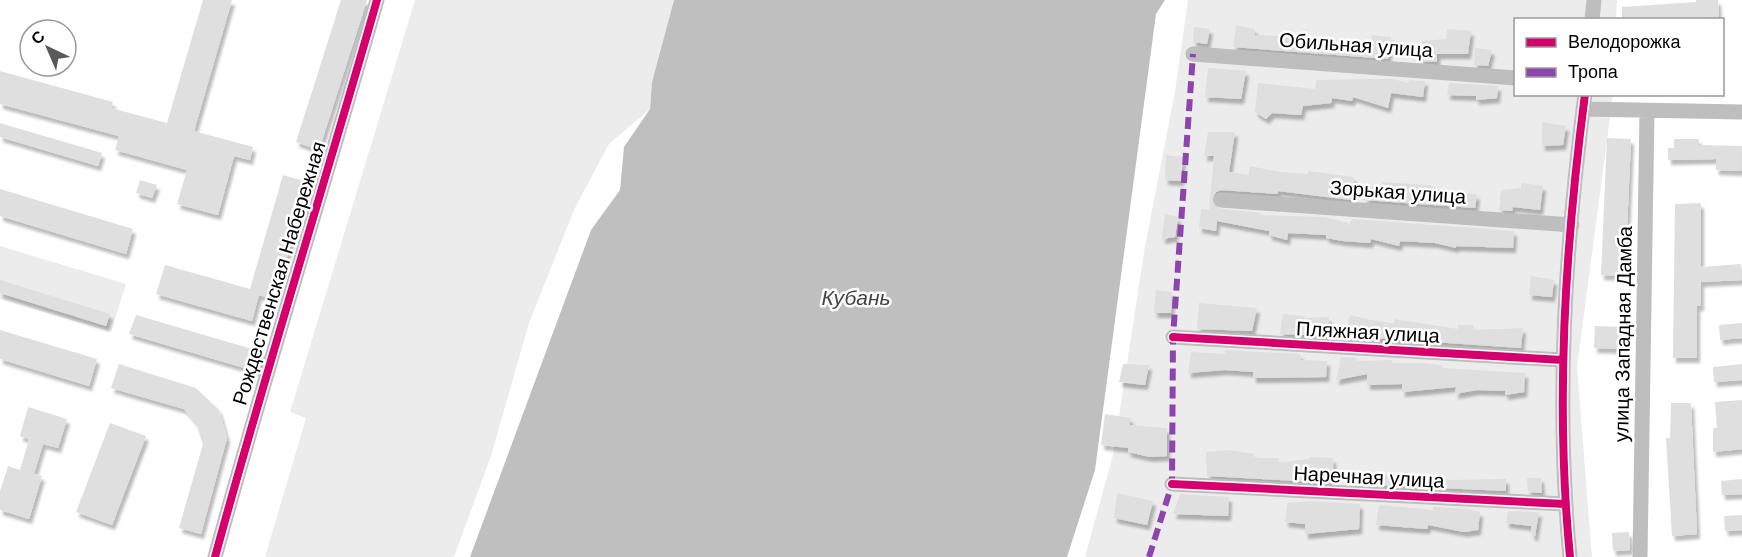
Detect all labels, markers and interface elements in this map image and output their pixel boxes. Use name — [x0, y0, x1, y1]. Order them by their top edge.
north arrow — [18, 18, 78, 78]
legend — [1514, 18, 1724, 96]
text: С — [28, 27, 48, 48]
street label: Обильная улица — [1279, 29, 1434, 61]
text: Велодорожка — [1568, 32, 1681, 52]
text: Тропа — [1568, 62, 1619, 82]
street label: Рождественская Набережная — [228, 139, 330, 407]
street label: Зорькая улица — [1329, 176, 1468, 208]
street label: улица Западная Дамба — [1610, 225, 1636, 442]
water label: Кубань — [821, 286, 891, 309]
street label: Пляжная улица — [1296, 317, 1441, 347]
street label: Наречная улица — [1293, 462, 1446, 492]

